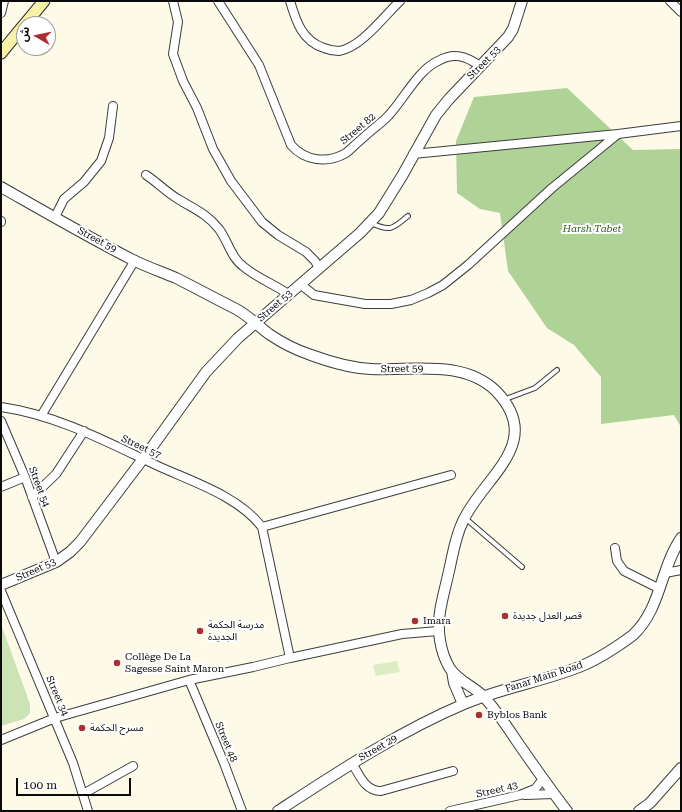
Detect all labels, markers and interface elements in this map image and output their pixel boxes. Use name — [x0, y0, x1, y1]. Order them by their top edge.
north arrow — [16, 16, 56, 56]
text: ش — [17, 26, 32, 43]
street label: Street 53 — [465, 44, 503, 82]
street label: Street 82 — [338, 111, 378, 147]
park label: Harsh Tabet — [563, 223, 621, 235]
street label: Street 59 — [75, 225, 119, 255]
street label: Street 53 — [255, 288, 295, 324]
street label: Street 59 — [381, 363, 423, 375]
street label: Street 57 — [119, 433, 163, 461]
street label: Street 54 — [26, 465, 52, 509]
street label: Street 53 — [14, 556, 58, 584]
place label: قصر العدل جديدة — [513, 610, 582, 622]
marker: قصر العدل جديدة — [500, 611, 510, 621]
place label: Imara — [423, 615, 451, 627]
marker: Imara — [410, 616, 420, 626]
place label: مدرسة الحكمة الجديدة — [208, 619, 264, 642]
marker: مدرسة الحكمة الجديدة — [195, 626, 205, 636]
place label: Collège De La Sagesse Saint Maron — [125, 651, 224, 674]
marker: Collège De La Sagesse Saint Maron — [112, 658, 122, 668]
street label: Fanar Main Road — [504, 659, 584, 695]
street label: Street 34 — [43, 674, 71, 718]
place label: Byblos Bank — [487, 709, 547, 721]
marker: Byblos Bank — [474, 710, 484, 720]
street label: Street 48 — [212, 720, 240, 764]
place label: مسرح الحكمة — [90, 722, 144, 734]
marker: مسرح الحكمة — [77, 723, 87, 733]
street label: Street 29 — [357, 732, 399, 764]
scale bar — [18, 770, 133, 796]
text: 100 m — [23, 778, 57, 792]
street label: Street 43 — [475, 779, 519, 801]

